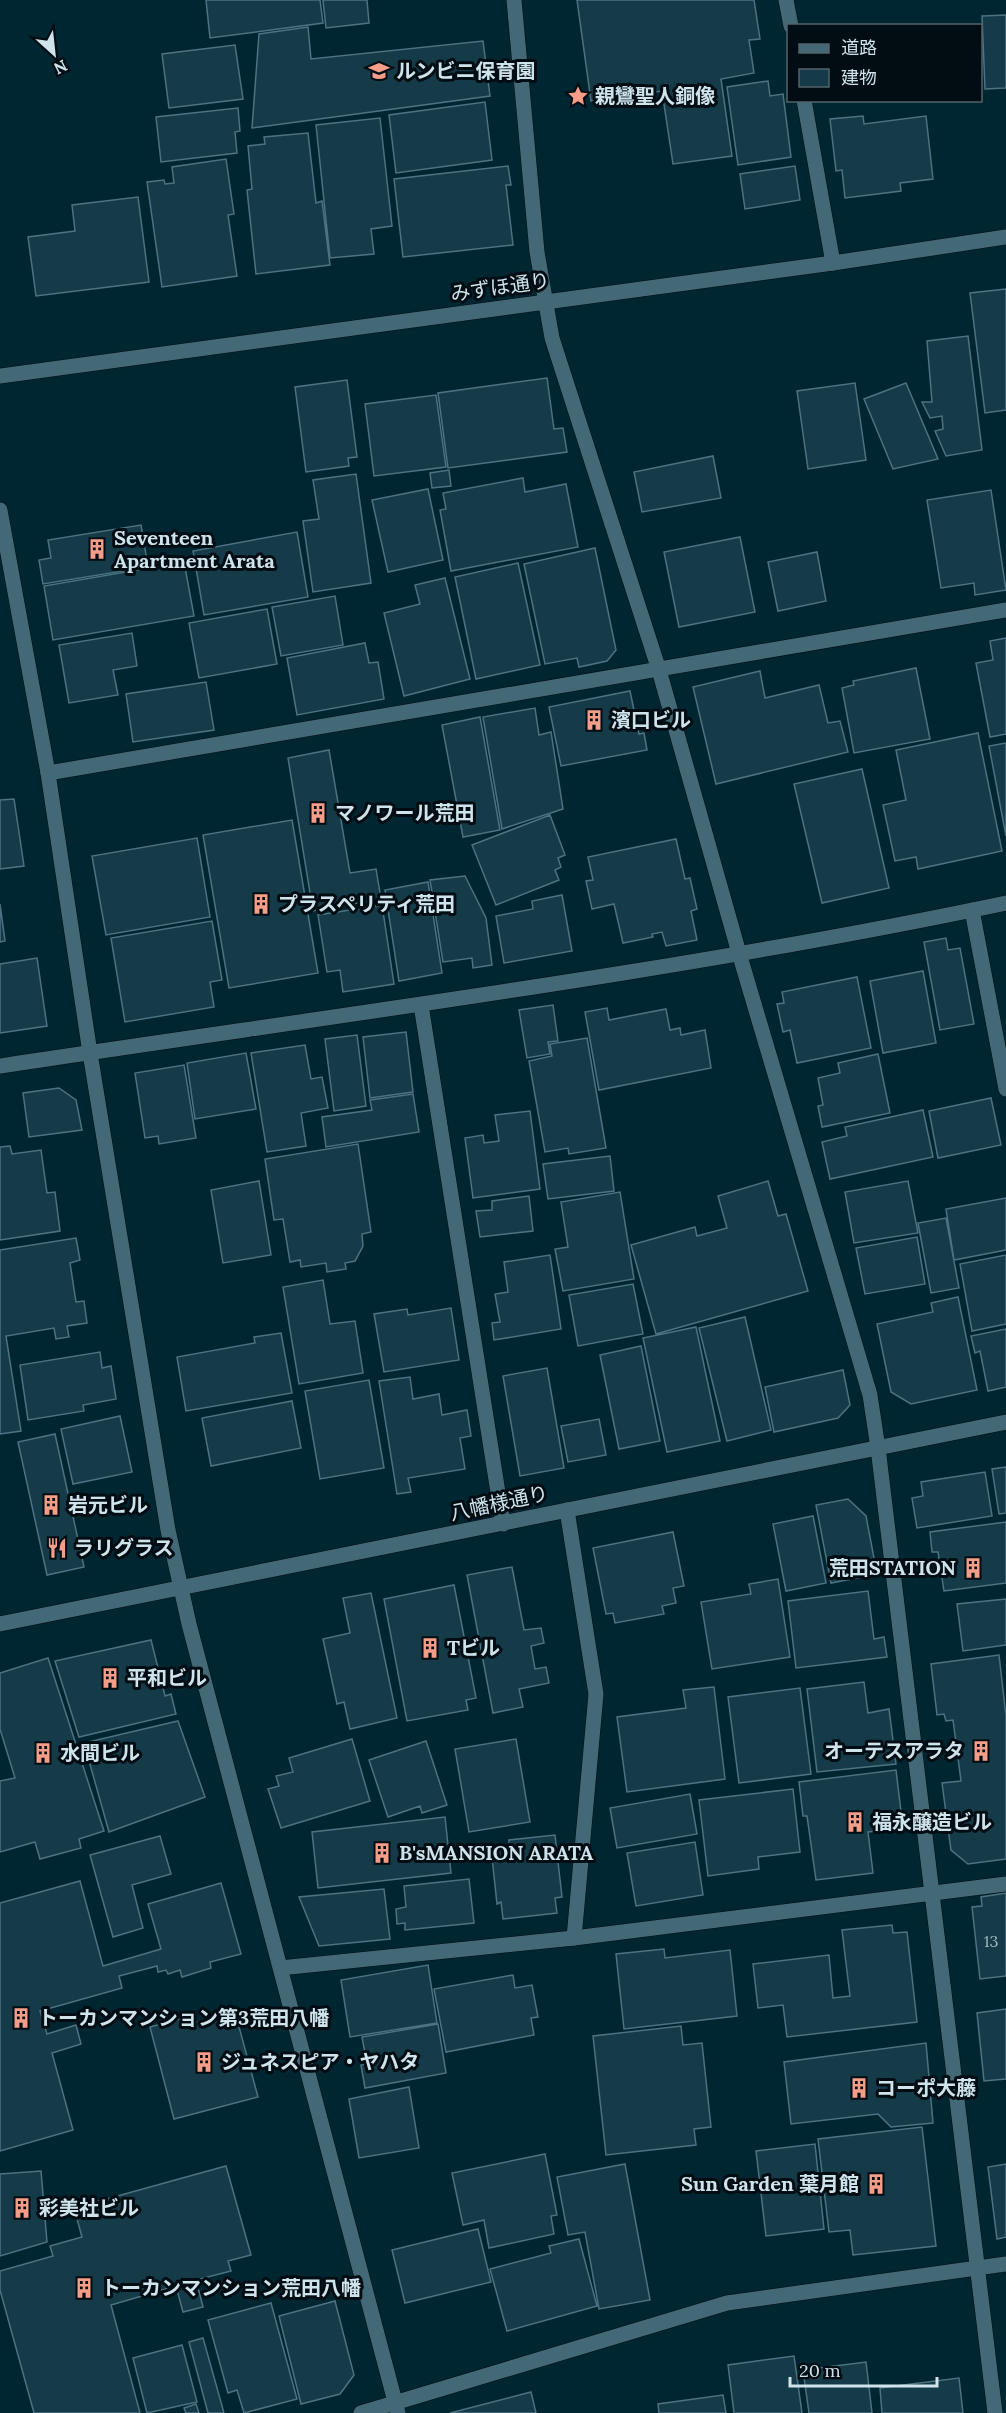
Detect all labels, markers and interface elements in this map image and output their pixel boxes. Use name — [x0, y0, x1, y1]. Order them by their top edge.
north arrow — [24, 24, 84, 84]
legend — [787, 24, 982, 102]
text: 道路 — [841, 36, 877, 59]
text: N — [51, 56, 71, 79]
place label: ルンビニ保育園 — [396, 58, 536, 83]
school or university icon: ルンビニ保育園 — [367, 59, 391, 83]
text: 建物 — [841, 66, 877, 89]
place label: 親鸞聖人銅像 — [595, 83, 715, 108]
place icon: 親鸞聖人銅像 — [566, 84, 590, 108]
street label: みずほ通り — [449, 267, 551, 306]
place label: Seventeen Apartment Arata — [114, 525, 275, 573]
building icon: Seventeen Apartment Arata — [85, 537, 109, 561]
place label: 濱口ビル — [611, 707, 691, 732]
building icon: 濱口ビル — [582, 708, 606, 732]
place label: マノワール荒田 — [335, 800, 474, 825]
building icon: マノワール荒田 — [306, 801, 330, 825]
place label: プラスペリティ荒田 — [278, 891, 455, 916]
building icon: プラスペリティ荒田 — [249, 892, 273, 916]
street label: 八幡様通り — [447, 1480, 550, 1525]
place label: 岩元ビル — [68, 1492, 148, 1517]
building icon: 岩元ビル — [39, 1493, 63, 1517]
place label: ラリグラス — [74, 1535, 174, 1560]
restaurant icon: ラリグラス — [45, 1536, 69, 1560]
place label: 荒田STATION — [829, 1555, 956, 1580]
building icon: 荒田STATION — [961, 1556, 985, 1580]
place label: Tビル — [447, 1635, 500, 1660]
building icon: Tビル — [418, 1636, 442, 1660]
place label: 平和ビル — [127, 1665, 207, 1690]
building icon: 平和ビル — [98, 1666, 122, 1690]
place label: オーテスアラタ — [824, 1738, 964, 1763]
building icon: オーテスアラタ — [969, 1739, 993, 1763]
place label: 水間ビル — [60, 1740, 140, 1765]
building icon: 水間ビル — [31, 1741, 55, 1765]
place label: 福永醸造ビル — [872, 1809, 992, 1834]
building icon: 福永醸造ビル — [843, 1810, 867, 1834]
place label: B'sMANSION ARATA — [399, 1840, 594, 1865]
building icon: B'sMANSION ARATA — [370, 1841, 394, 1865]
house number: 13 — [984, 1931, 998, 1951]
place label: トーカンマンション第3荒田八幡 — [38, 2005, 329, 2030]
building icon: トーカンマンション第3荒田八幡 — [9, 2006, 33, 2030]
place label: ジュネスピア・ヤハタ — [221, 2049, 419, 2074]
building icon: ジュネスピア・ヤハタ — [192, 2050, 216, 2074]
place label: コーポ大藤 — [876, 2075, 976, 2100]
building icon: コーポ大藤 — [847, 2076, 871, 2100]
place label: Sun Garden 葉月館 — [681, 2171, 859, 2196]
building icon: Sun Garden 葉月館 — [864, 2172, 888, 2196]
place label: 彩美社ビル — [39, 2195, 139, 2220]
building icon: 彩美社ビル — [10, 2196, 34, 2220]
place label: トーカンマンション荒田八幡 — [101, 2275, 361, 2300]
building icon: トーカンマンション荒田八幡 — [72, 2276, 96, 2300]
scale bar — [790, 2350, 937, 2388]
text: 20 m — [799, 2359, 841, 2382]

